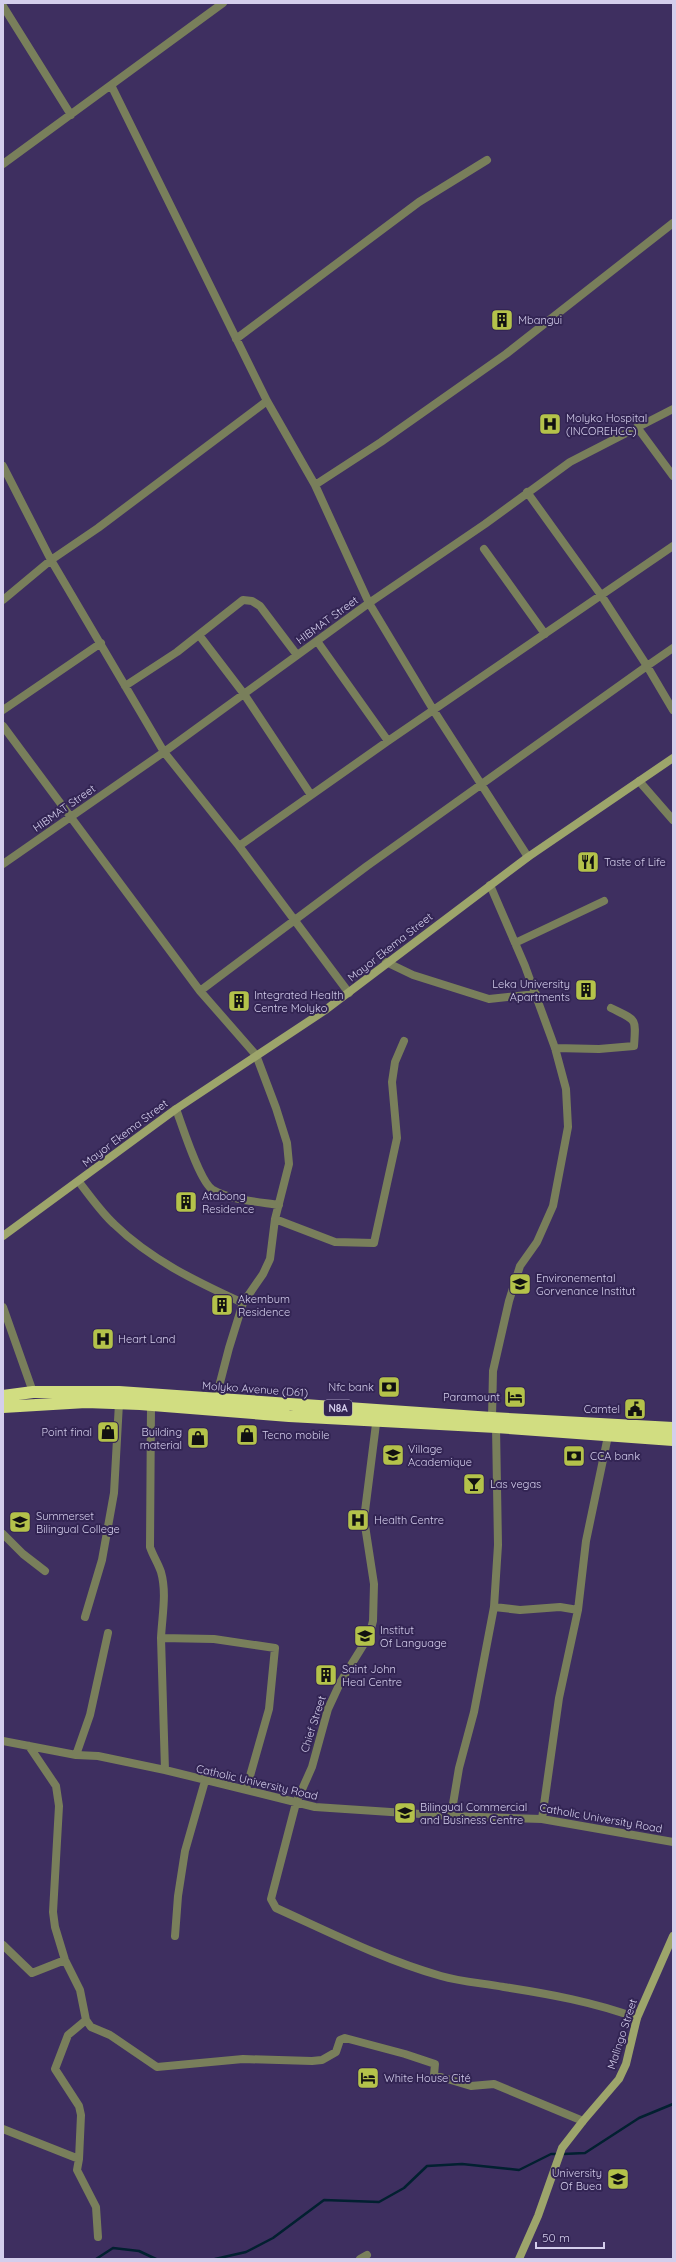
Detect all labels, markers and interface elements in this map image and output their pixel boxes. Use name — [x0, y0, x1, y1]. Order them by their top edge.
building icon: Mbangui — [489, 307, 515, 333]
place label: Mbangui — [518, 313, 562, 327]
hospital icon: Molyko Hospital (INCOREHCC) — [537, 411, 563, 437]
place label: Molyko Hospital (INCOREHCC) — [566, 411, 647, 438]
street label: HIBMAT Street — [293, 593, 361, 647]
street label: HIBMAT Street — [30, 781, 98, 835]
restaurant icon: Taste of Life — [575, 849, 601, 875]
place label: Taste of Life — [604, 855, 666, 869]
street label: Mayor Ekema Street — [345, 909, 435, 984]
place label: Leka University Apartments — [492, 977, 570, 1004]
building icon: Leka University Apartments — [573, 977, 599, 1003]
building icon: Integrated Health Centre Molyko — [226, 988, 252, 1014]
place label: Integrated Health Centre Molyko — [254, 988, 343, 1015]
street label: Mayor Ekema Street — [79, 1096, 171, 1170]
building icon: Atabong Residence — [173, 1189, 199, 1215]
place label: Atabong Residence — [202, 1189, 254, 1216]
school or university icon: Environemental Gorvenance Institut — [507, 1271, 533, 1297]
place label: Environemental Gorvenance Institut — [536, 1271, 636, 1298]
building icon: Akembum Residence — [209, 1292, 235, 1318]
place label: Akembum Residence — [238, 1292, 290, 1319]
hospital icon: Heart Land — [90, 1326, 116, 1352]
place label: Heart Land — [118, 1332, 175, 1346]
bank icon: Nfc bank — [376, 1374, 402, 1400]
street label: Molyko Avenue (D61) — [201, 1378, 309, 1400]
place label: Nfc bank — [328, 1380, 374, 1394]
hotel icon: Paramount — [502, 1384, 528, 1410]
place label: Paramount — [443, 1390, 500, 1404]
public building icon: Camtel — [622, 1396, 648, 1422]
road number: N8A — [324, 1400, 352, 1416]
place label: Camtel — [584, 1402, 620, 1416]
shop icon: Point final — [95, 1419, 121, 1445]
shop icon: Tecno mobile — [234, 1422, 260, 1448]
place label: Point final — [42, 1425, 92, 1439]
place label: Building material — [140, 1425, 182, 1452]
shop icon: Building material — [185, 1425, 211, 1451]
place label: Tecno mobile — [262, 1428, 330, 1442]
school or university icon: Village Academique — [380, 1442, 406, 1468]
place label: Village Academique — [408, 1442, 472, 1469]
bank icon: CCA bank — [561, 1443, 587, 1469]
place label: CCA bank — [590, 1449, 640, 1463]
bar icon: Las vegas — [461, 1471, 487, 1497]
place label: Las vegas — [490, 1477, 541, 1491]
hospital icon: Health Centre — [345, 1507, 371, 1533]
school or university icon: Summerset Bilingual College — [7, 1509, 33, 1535]
place label: Summerset Bilingual College — [36, 1509, 120, 1536]
place label: Health Centre — [374, 1513, 444, 1527]
school or university icon: Institut Of Language — [352, 1623, 378, 1649]
place label: Institut Of Language — [380, 1623, 447, 1650]
building icon: Saint John Heal Centre — [313, 1662, 339, 1688]
place label: Saint John Heal Centre — [342, 1662, 402, 1689]
street label: Chief Street — [297, 1694, 329, 1754]
street label: Catholic University Road — [195, 1761, 319, 1803]
school or university icon: Bilingual Commercial and Business Centre — [392, 1800, 418, 1826]
place label: Bilingual Commercial and Business Centre — [420, 1800, 527, 1827]
street label: Catholic University Road — [538, 1800, 664, 1836]
street label: Malingo Street — [604, 1997, 640, 2071]
hotel icon: White House Cité — [355, 2065, 381, 2091]
place label: White House Cité — [384, 2071, 471, 2085]
place label: University Of Buea — [552, 2166, 602, 2193]
school or university icon: University Of Buea — [605, 2166, 631, 2192]
scale bar — [536, 2224, 604, 2250]
text: 50 m — [542, 2230, 570, 2245]

